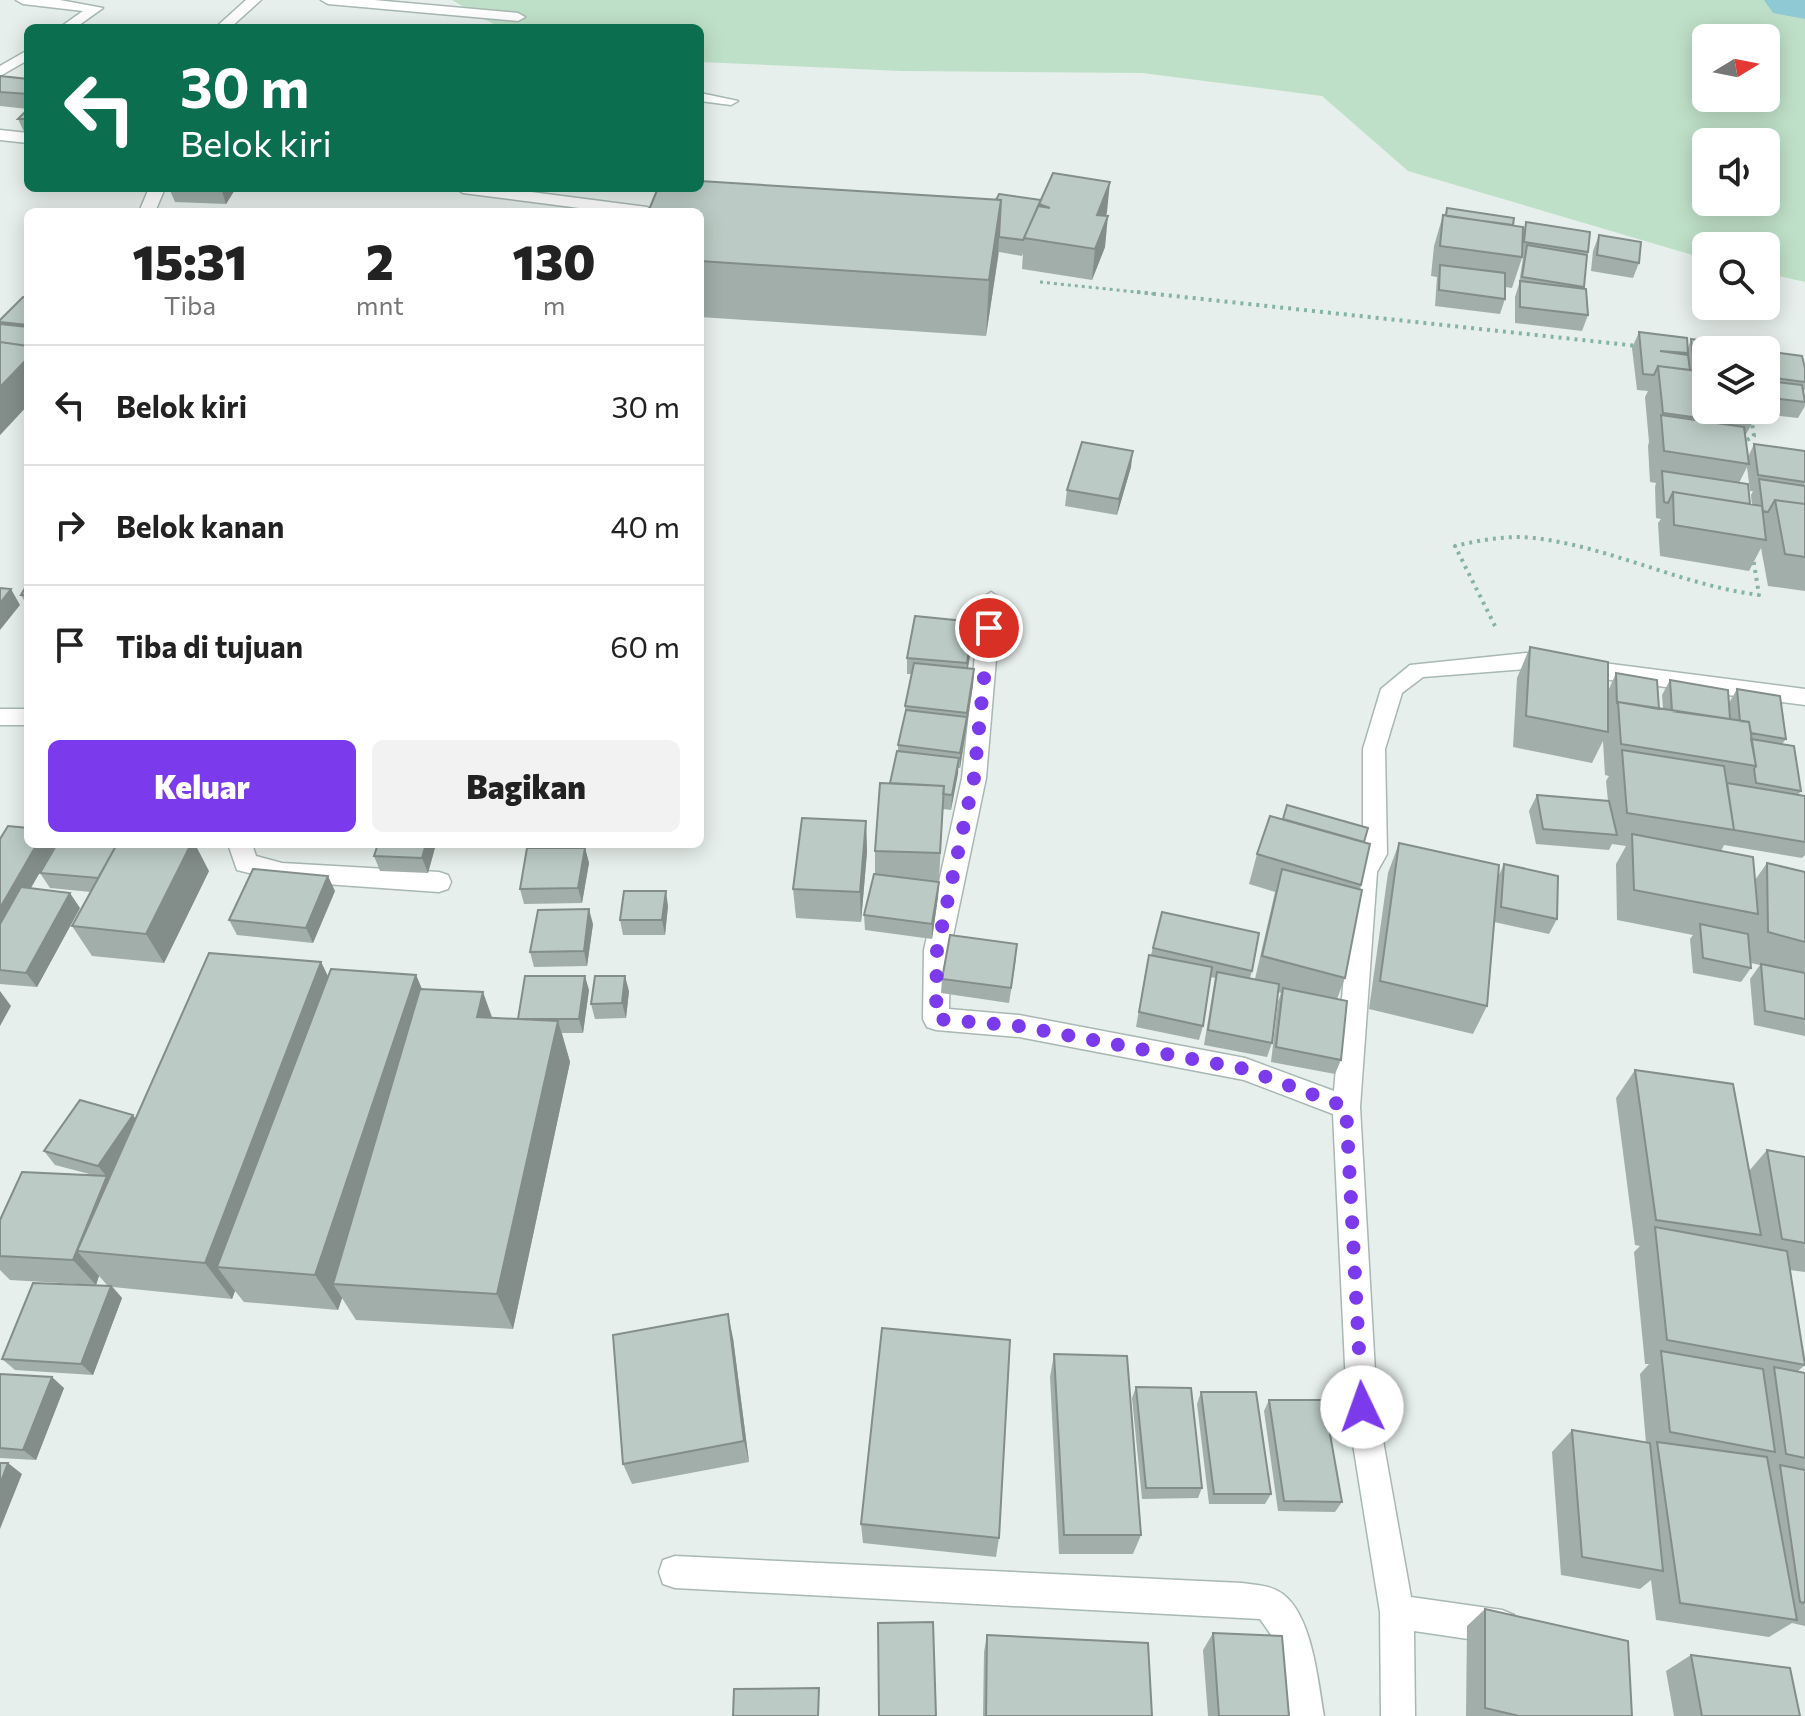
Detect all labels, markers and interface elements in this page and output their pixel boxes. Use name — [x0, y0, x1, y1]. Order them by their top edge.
north arrow — [1692, 24, 1780, 112]
map controls — [1692, 24, 1780, 424]
text: 30 m — [180, 51, 309, 120]
icon: left — [48, 56, 152, 160]
text: Belok kiri — [180, 120, 332, 164]
button: sound — [1692, 128, 1780, 216]
text: 15:31 — [133, 231, 247, 290]
text: 2 — [366, 231, 394, 290]
text: 130 — [513, 231, 595, 290]
button: search — [1692, 232, 1780, 320]
text: Tiba — [164, 289, 216, 320]
text: mnt — [356, 289, 404, 320]
text: m — [543, 289, 565, 320]
button: layers — [1692, 336, 1780, 424]
icon: left — [48, 383, 92, 427]
text: Belok kiri — [116, 387, 247, 424]
text: 30 m — [611, 387, 680, 424]
icon: right — [48, 503, 92, 547]
text: Belok kanan — [116, 507, 284, 544]
text: 40 m — [611, 507, 680, 544]
pin — [955, 594, 1023, 662]
icon: arrive — [967, 606, 1011, 650]
icon: arrive — [48, 623, 92, 667]
text: Tiba di tujuan — [116, 627, 303, 664]
text: 60 m — [610, 627, 680, 664]
button: Keluar — [48, 740, 356, 832]
button: Bagikan — [372, 740, 680, 832]
position arrow — [1320, 1365, 1404, 1449]

